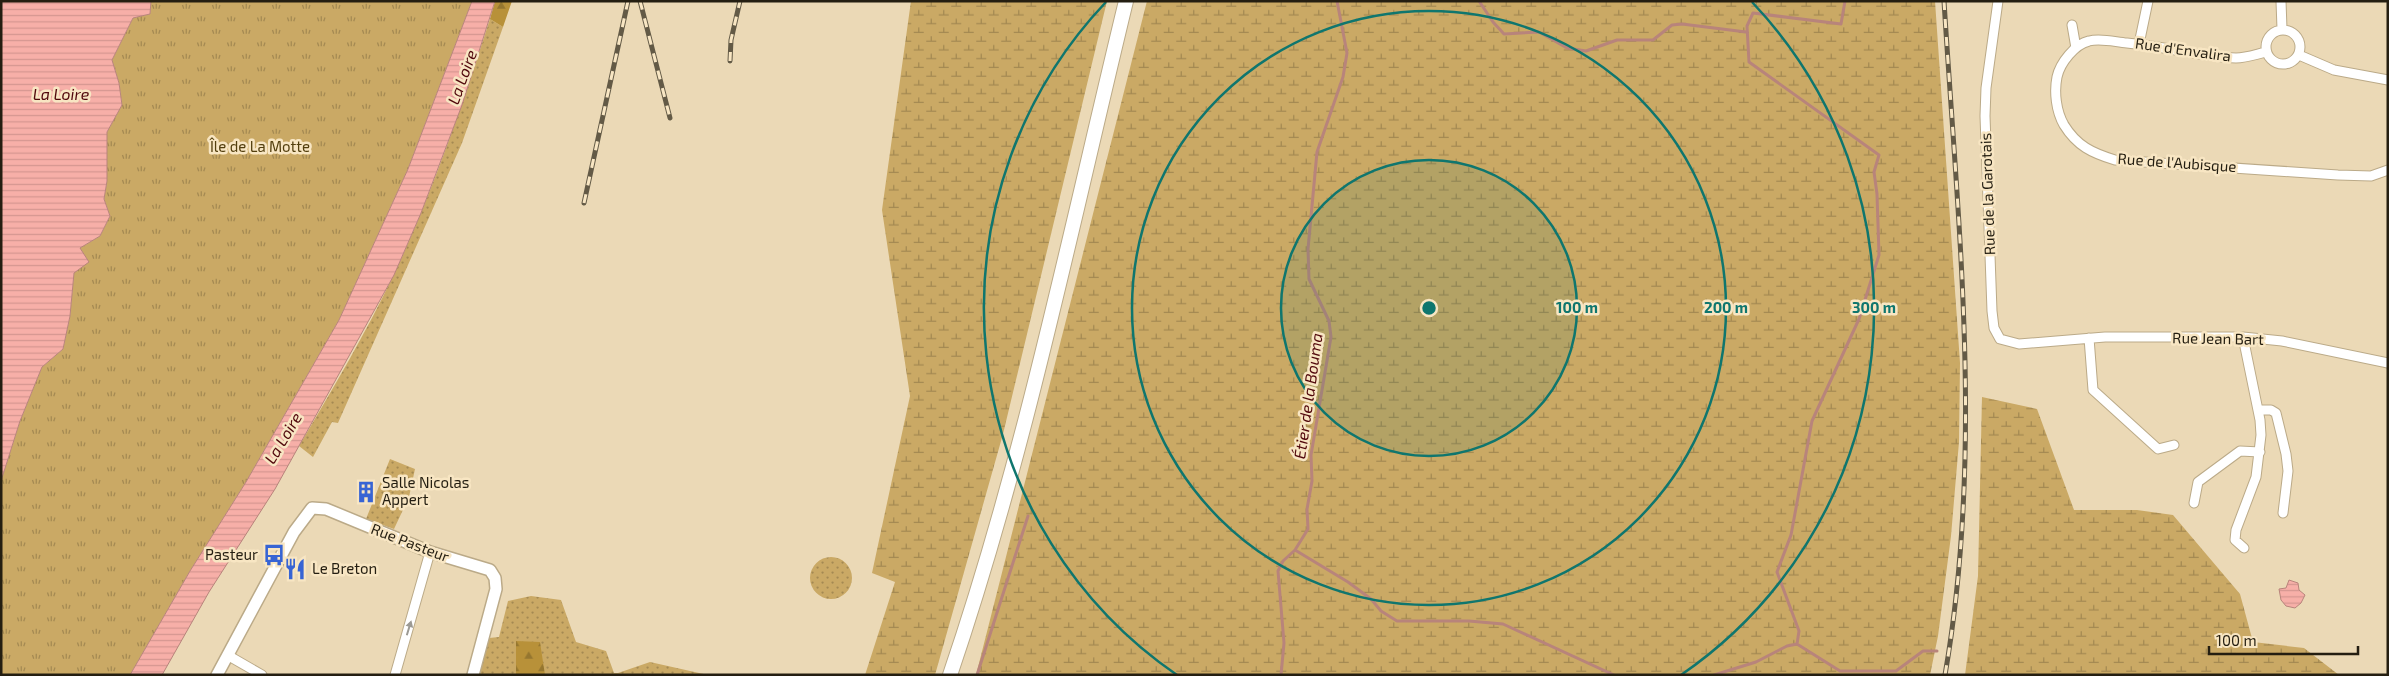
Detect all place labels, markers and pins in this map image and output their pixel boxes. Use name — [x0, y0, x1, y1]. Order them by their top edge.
centre of rings — [1420, 299, 1438, 317]
place label: Salle Nicolas Appert — [382, 473, 469, 508]
building icon: Salle Nicolas Appert — [353, 479, 379, 505]
bus stop icon: Pasteur — [261, 542, 287, 568]
place label: Pasteur — [205, 545, 258, 563]
restaurant icon: Le Breton — [282, 556, 308, 582]
place label: Le Breton — [312, 559, 377, 577]

